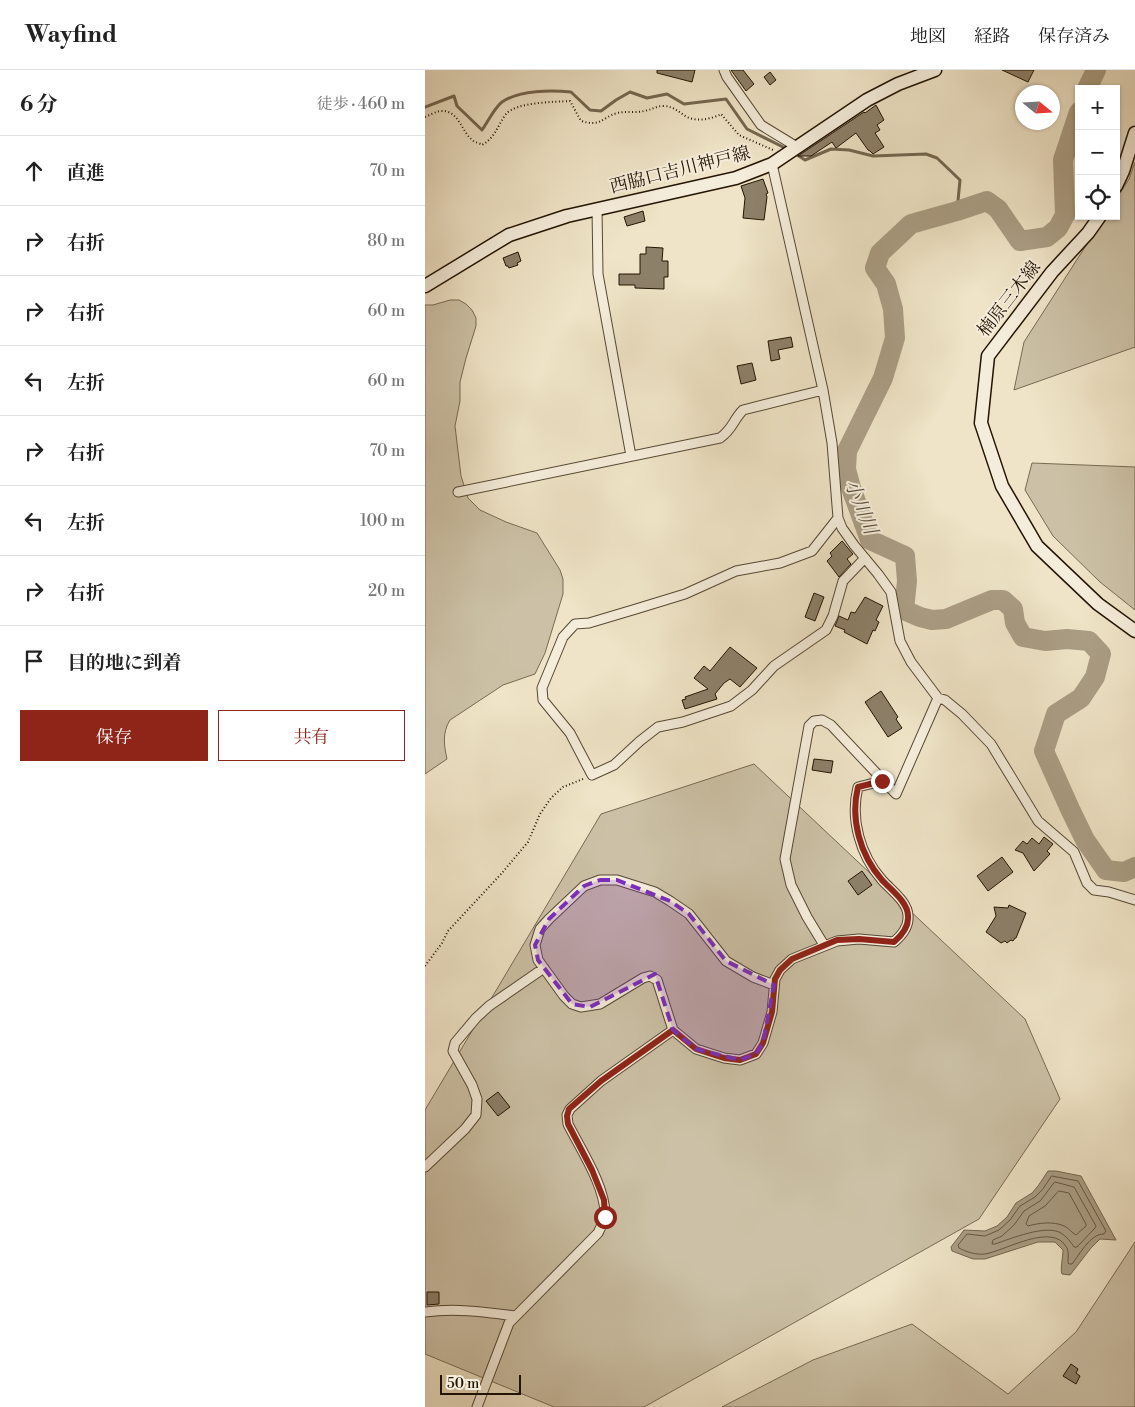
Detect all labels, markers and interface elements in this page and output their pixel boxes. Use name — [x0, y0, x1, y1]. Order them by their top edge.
text: Wayfind — [25, 20, 117, 50]
text: 地図 — [910, 25, 946, 48]
text: 経路 — [974, 25, 1010, 48]
text: 保存済み — [1038, 25, 1110, 48]
north arrow — [1015, 85, 1060, 130]
map controls — [1075, 85, 1120, 220]
button: + — [1075, 85, 1120, 130]
text: 6 分 — [20, 92, 58, 118]
text: 徒歩 · 460 m — [317, 94, 405, 114]
button: − — [1075, 130, 1120, 175]
street label: 西脇口吉川神戸線 — [607, 141, 753, 199]
icon: ahead — [20, 157, 48, 185]
text: 直進 — [67, 161, 105, 185]
text: 70 m — [369, 161, 405, 181]
button: locate — [1075, 175, 1120, 220]
icon: right — [20, 227, 48, 255]
text: 右折 — [67, 231, 105, 255]
text: 80 m — [367, 231, 405, 251]
street label: 楠原三木線 — [972, 256, 1046, 342]
icon: right — [20, 297, 48, 325]
text: 右折 — [67, 301, 105, 325]
text: 60 m — [367, 301, 405, 321]
icon: left — [20, 367, 48, 395]
text: 左折 — [67, 371, 105, 395]
text: 60 m — [367, 371, 405, 391]
icon: right — [20, 437, 48, 465]
text: 右折 — [67, 441, 105, 465]
text: 70 m — [369, 441, 405, 461]
water label: 小川川 — [839, 476, 884, 540]
icon: left — [20, 507, 48, 535]
text: 左折 — [67, 511, 105, 535]
text: 100 m — [360, 511, 405, 531]
icon: right — [20, 577, 48, 605]
text: 右折 — [67, 581, 105, 605]
text: 20 m — [368, 581, 405, 601]
icon: arrive — [20, 647, 48, 675]
text: 目的地に到着 — [67, 651, 181, 675]
button: 保存 — [20, 710, 208, 761]
button: 共有 — [218, 710, 405, 761]
route end — [871, 770, 894, 793]
route start — [594, 1206, 617, 1229]
scale bar — [440, 1372, 521, 1395]
text: 50 m — [447, 1375, 479, 1393]

